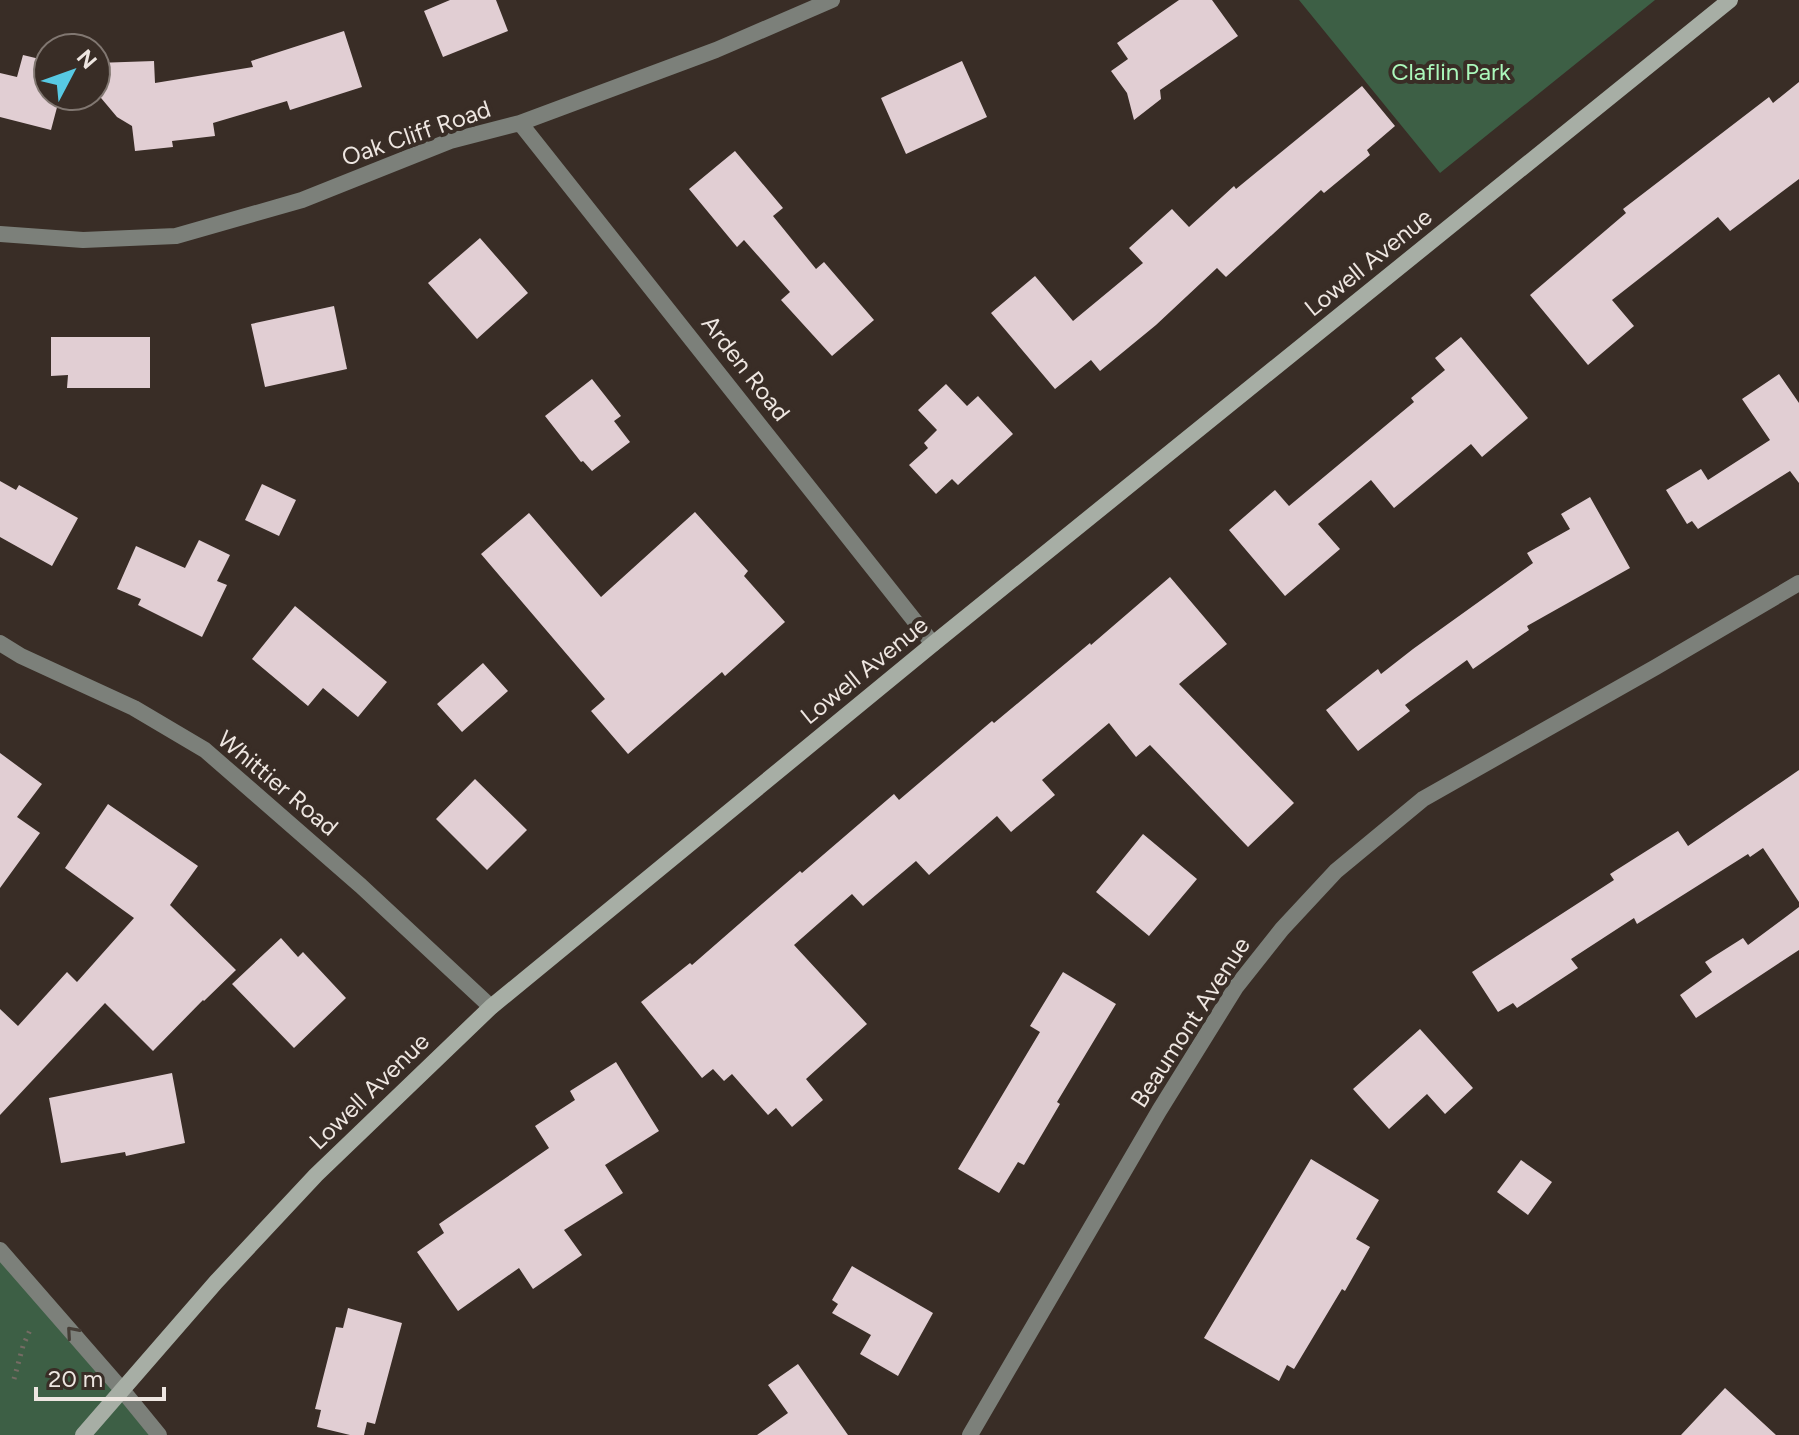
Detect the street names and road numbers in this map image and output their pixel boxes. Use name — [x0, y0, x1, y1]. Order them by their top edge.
street label: Oak Cliff Road — [338, 94, 494, 172]
street label: Lowell Avenue — [1299, 202, 1437, 322]
street label: Arden Road — [696, 309, 796, 427]
street label: Lowell Avenue — [795, 610, 933, 730]
street label: Whittier Road — [212, 724, 344, 842]
street label: Beaumont Avenue — [1124, 931, 1256, 1113]
street label: Lowell Avenue — [303, 1027, 435, 1155]

